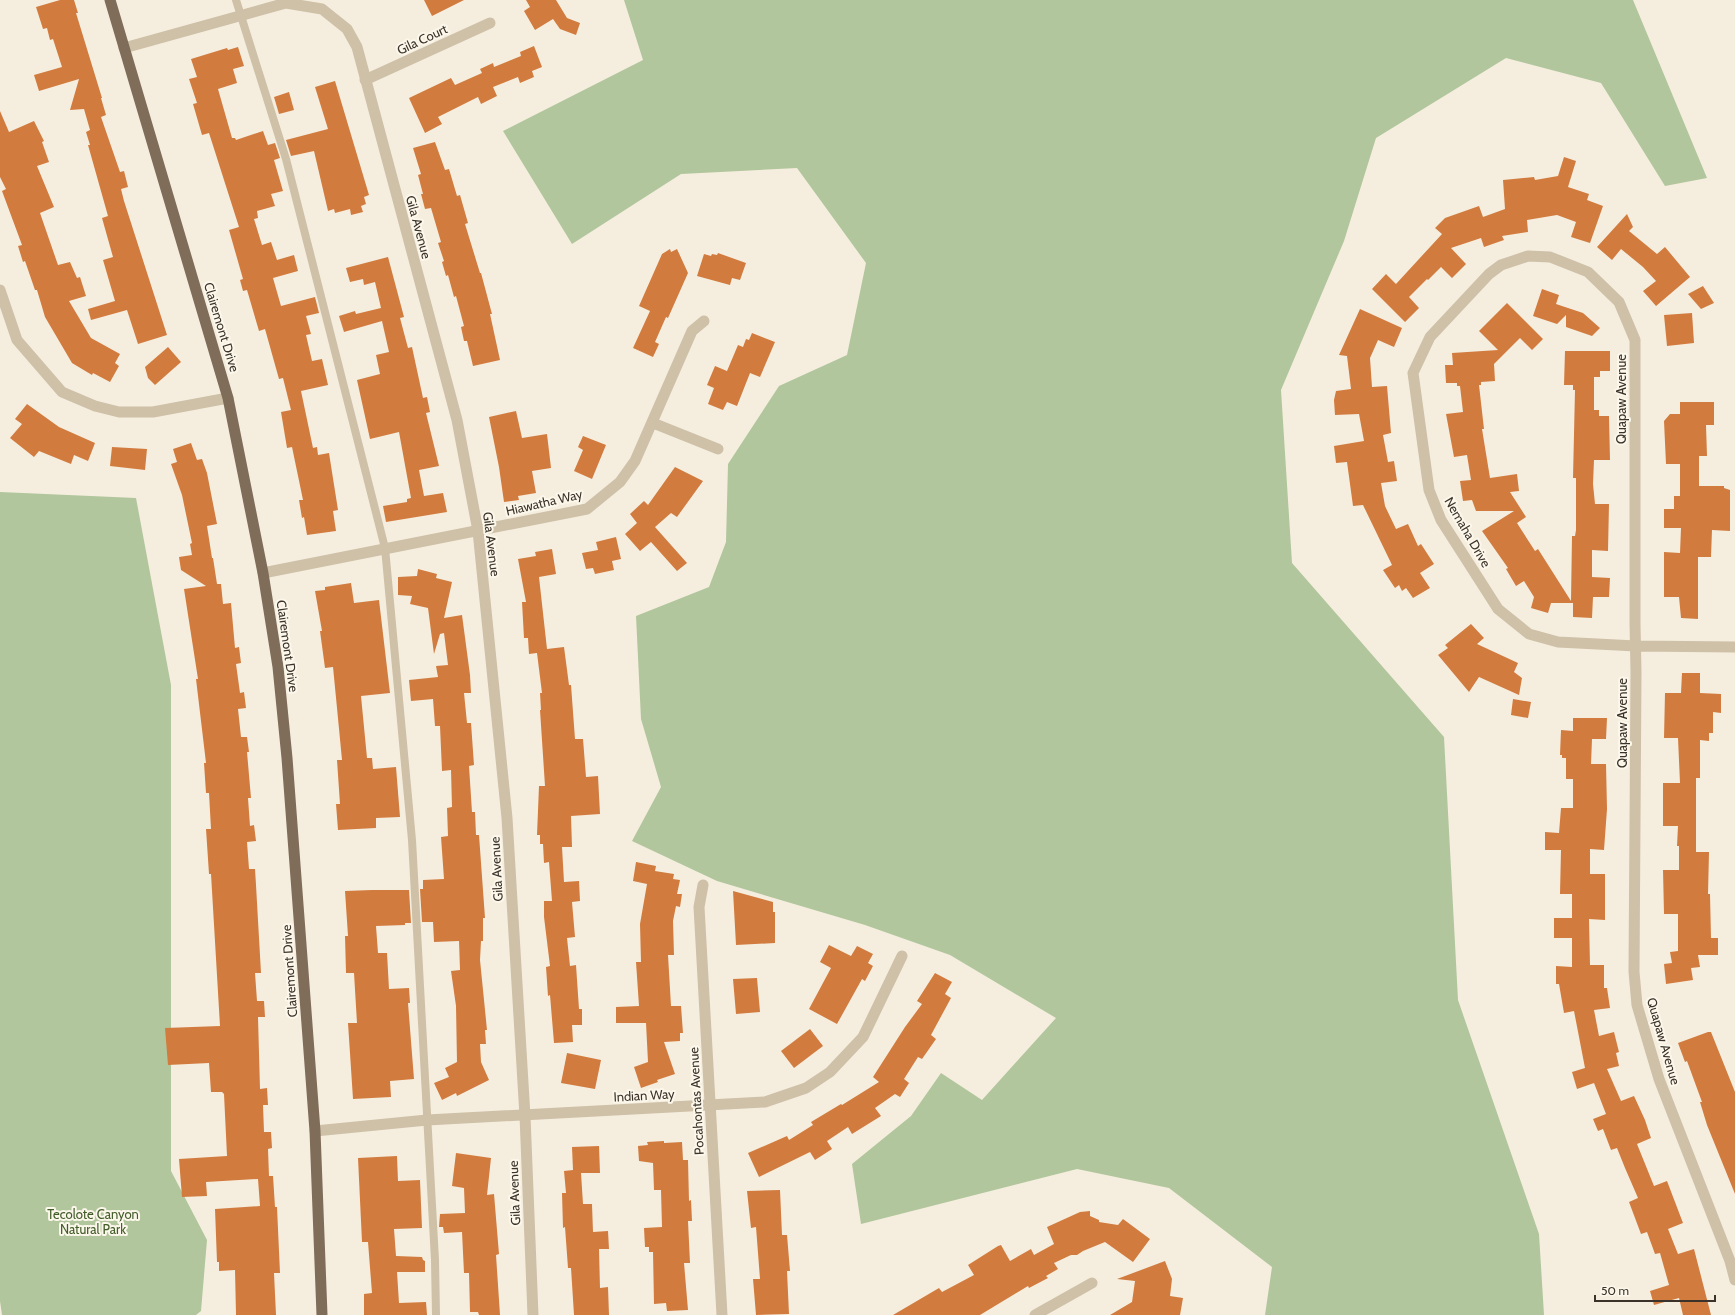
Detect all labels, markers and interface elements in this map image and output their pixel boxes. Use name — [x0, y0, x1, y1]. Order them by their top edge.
street label: Gila Court — [394, 20, 450, 58]
street label: Gila Avenue — [403, 194, 435, 261]
street label: Clairemont Drive — [201, 280, 243, 374]
street label: Quapaw Avenue — [1613, 354, 1629, 444]
street label: Hiawatha Way — [504, 485, 584, 519]
street label: Nemaha Drive — [1441, 494, 1495, 570]
street label: Gila Avenue — [480, 511, 504, 578]
street label: Clairemont Drive — [274, 599, 302, 693]
street label: Quapaw Avenue — [1614, 678, 1630, 768]
street label: Gila Avenue — [486, 836, 506, 902]
street label: Clairemont Drive — [278, 924, 300, 1018]
street label: Quapaw Avenue — [1644, 996, 1684, 1087]
street label: Pocahontas Avenue — [685, 1046, 707, 1155]
street label: Indian Way — [613, 1085, 675, 1105]
street label: Gila Avenue — [505, 1160, 523, 1226]
park label: Tecolote Canyon Natural Park — [47, 1206, 139, 1237]
scale bar — [1595, 1277, 1715, 1303]
text: 50 m — [1601, 1283, 1629, 1298]

